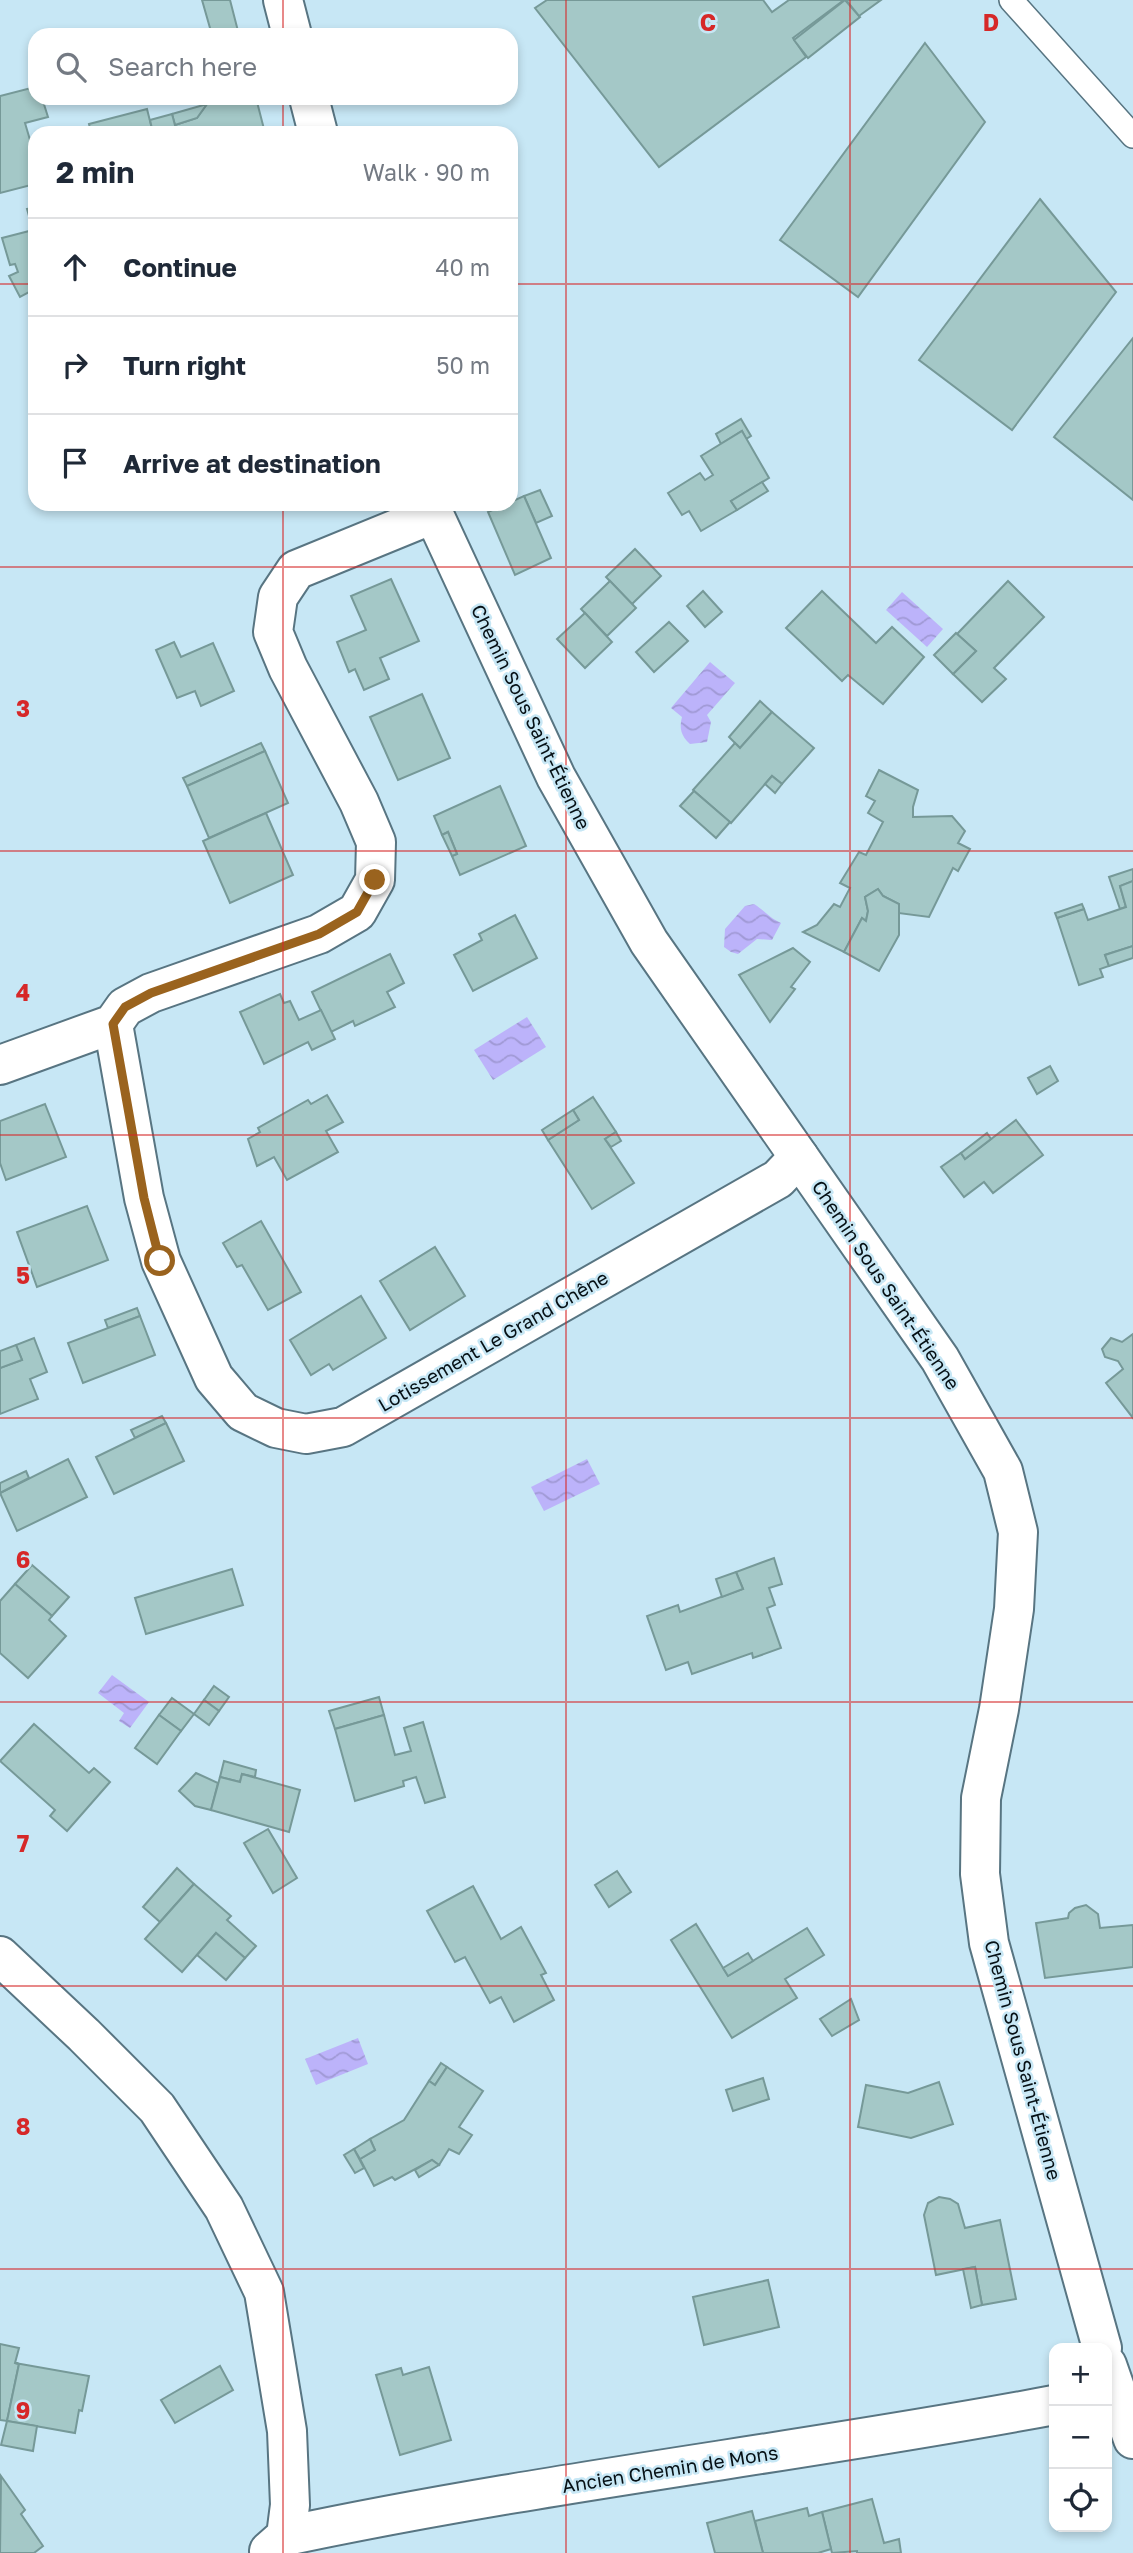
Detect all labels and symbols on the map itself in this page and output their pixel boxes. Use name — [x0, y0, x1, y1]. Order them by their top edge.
text: C — [700, 8, 716, 36]
text: D — [983, 8, 999, 36]
street label: Chemin Sous Saint-Étienne — [467, 601, 596, 833]
text: 3 — [16, 694, 30, 722]
route end — [359, 864, 390, 895]
text: 4 — [16, 978, 30, 1006]
street label: Chemin Sous Saint-Étienne — [808, 1176, 965, 1394]
route start — [144, 1245, 175, 1276]
text: 5 — [16, 1261, 30, 1289]
street label: Lotissement Le Grand Chêne — [374, 1265, 612, 1416]
text: 6 — [16, 1545, 30, 1573]
text: 7 — [17, 1829, 29, 1857]
street label: Chemin Sous Saint-Étienne — [980, 1937, 1067, 2182]
text: 8 — [16, 2112, 30, 2140]
text: 9 — [16, 2396, 30, 2424]
street label: Ancien Chemin de Mons — [560, 2440, 780, 2497]

